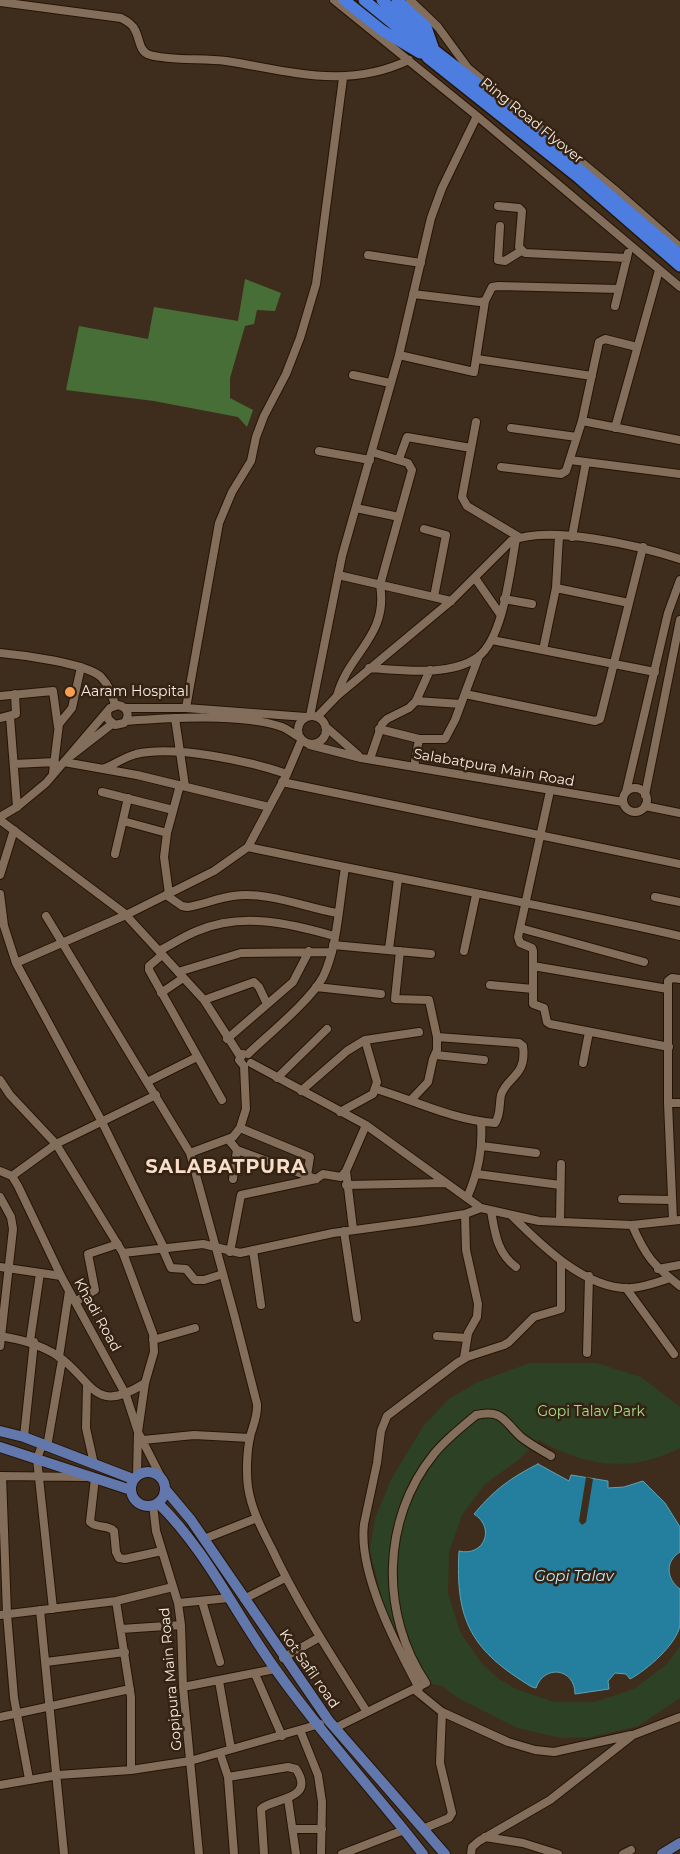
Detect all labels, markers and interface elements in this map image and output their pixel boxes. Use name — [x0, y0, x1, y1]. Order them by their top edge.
street label: Ring Road Flyover — [477, 75, 587, 167]
place label: Aaram Hospital — [81, 684, 189, 700]
marker: Aaram Hospital — [63, 685, 77, 699]
street label: Salabatpura Main Road — [412, 746, 576, 790]
district label: SALABATPURA — [144, 1156, 308, 1178]
street label: Khadi Road — [70, 1275, 124, 1355]
park label: Gopi Talav Park — [537, 1404, 645, 1420]
water label: Gopi Talav — [534, 1568, 614, 1586]
street label: Gopipura Main Road — [156, 1607, 186, 1751]
street label: Kot Safil road — [276, 1626, 342, 1712]

